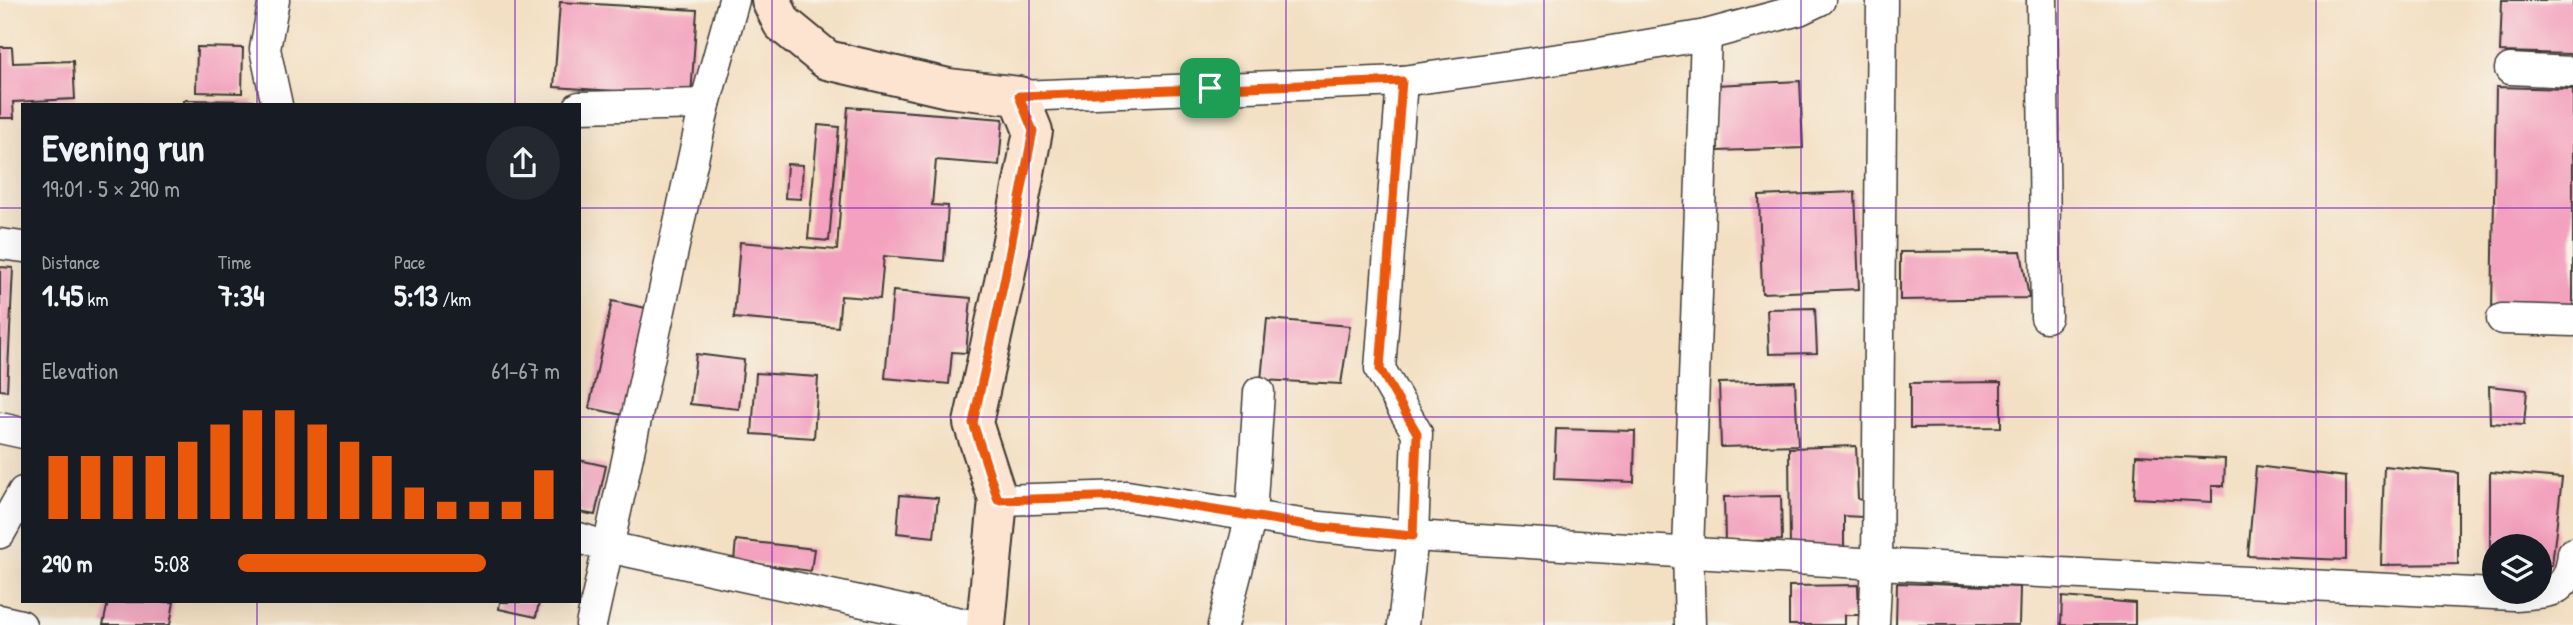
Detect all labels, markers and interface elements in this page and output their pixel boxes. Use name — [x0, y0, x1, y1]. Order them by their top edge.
pin — [1180, 58, 1240, 118]
icon: arrive — [1191, 69, 1229, 107]
text: Evening run — [42, 121, 205, 173]
button: share — [486, 126, 560, 200]
text: 19:01 · 5 × 290 m — [42, 173, 180, 204]
text: Distance — [42, 249, 100, 275]
text: Time — [218, 249, 252, 275]
text: Pace — [394, 249, 426, 275]
text: 1.45 — [42, 275, 83, 315]
text: 7:34 — [218, 275, 265, 315]
text: 5:13 — [394, 275, 438, 315]
text: km — [83, 286, 108, 312]
text: /km — [438, 286, 471, 312]
text: Elevation — [42, 355, 118, 386]
text: 61–67 m — [491, 355, 560, 386]
map controls — [2482, 534, 2552, 604]
button: layers — [2482, 534, 2552, 604]
text: 290 m — [42, 548, 92, 579]
text: 5:08 — [154, 548, 189, 579]

